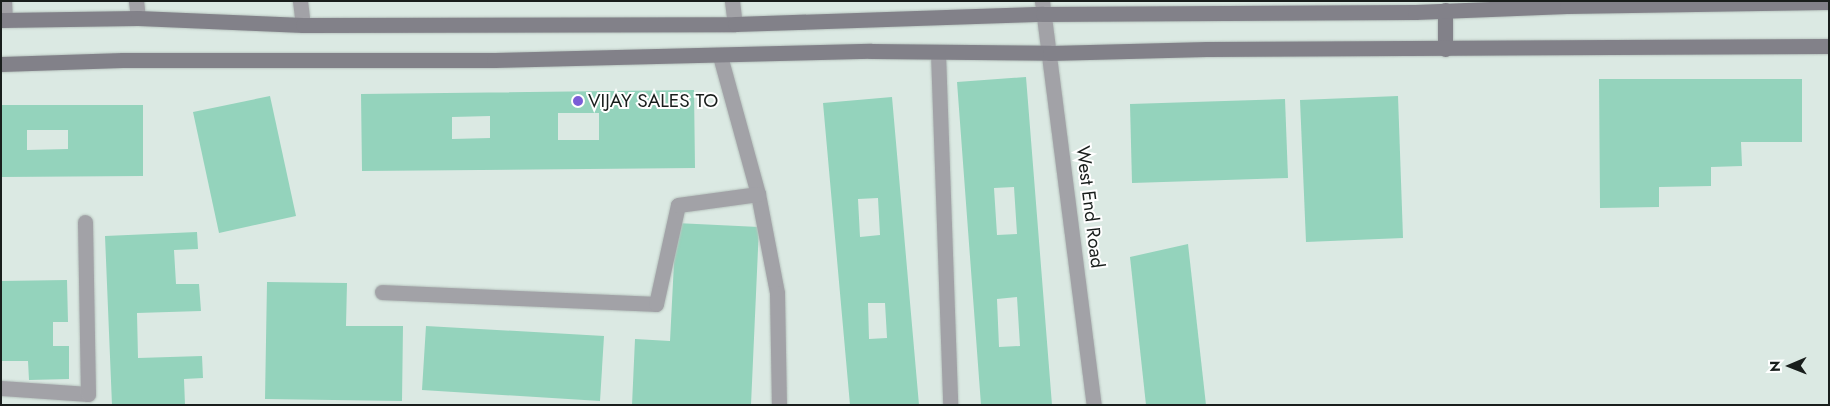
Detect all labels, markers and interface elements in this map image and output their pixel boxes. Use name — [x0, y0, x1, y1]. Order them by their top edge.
place label: VIJAY SALES TO — [588, 90, 718, 112]
marker: VIJAY SALES TO — [572, 95, 584, 107]
street label: West End Road — [1071, 145, 1109, 269]
north arrow — [1765, 341, 1815, 391]
text: N — [1765, 361, 1785, 372]

